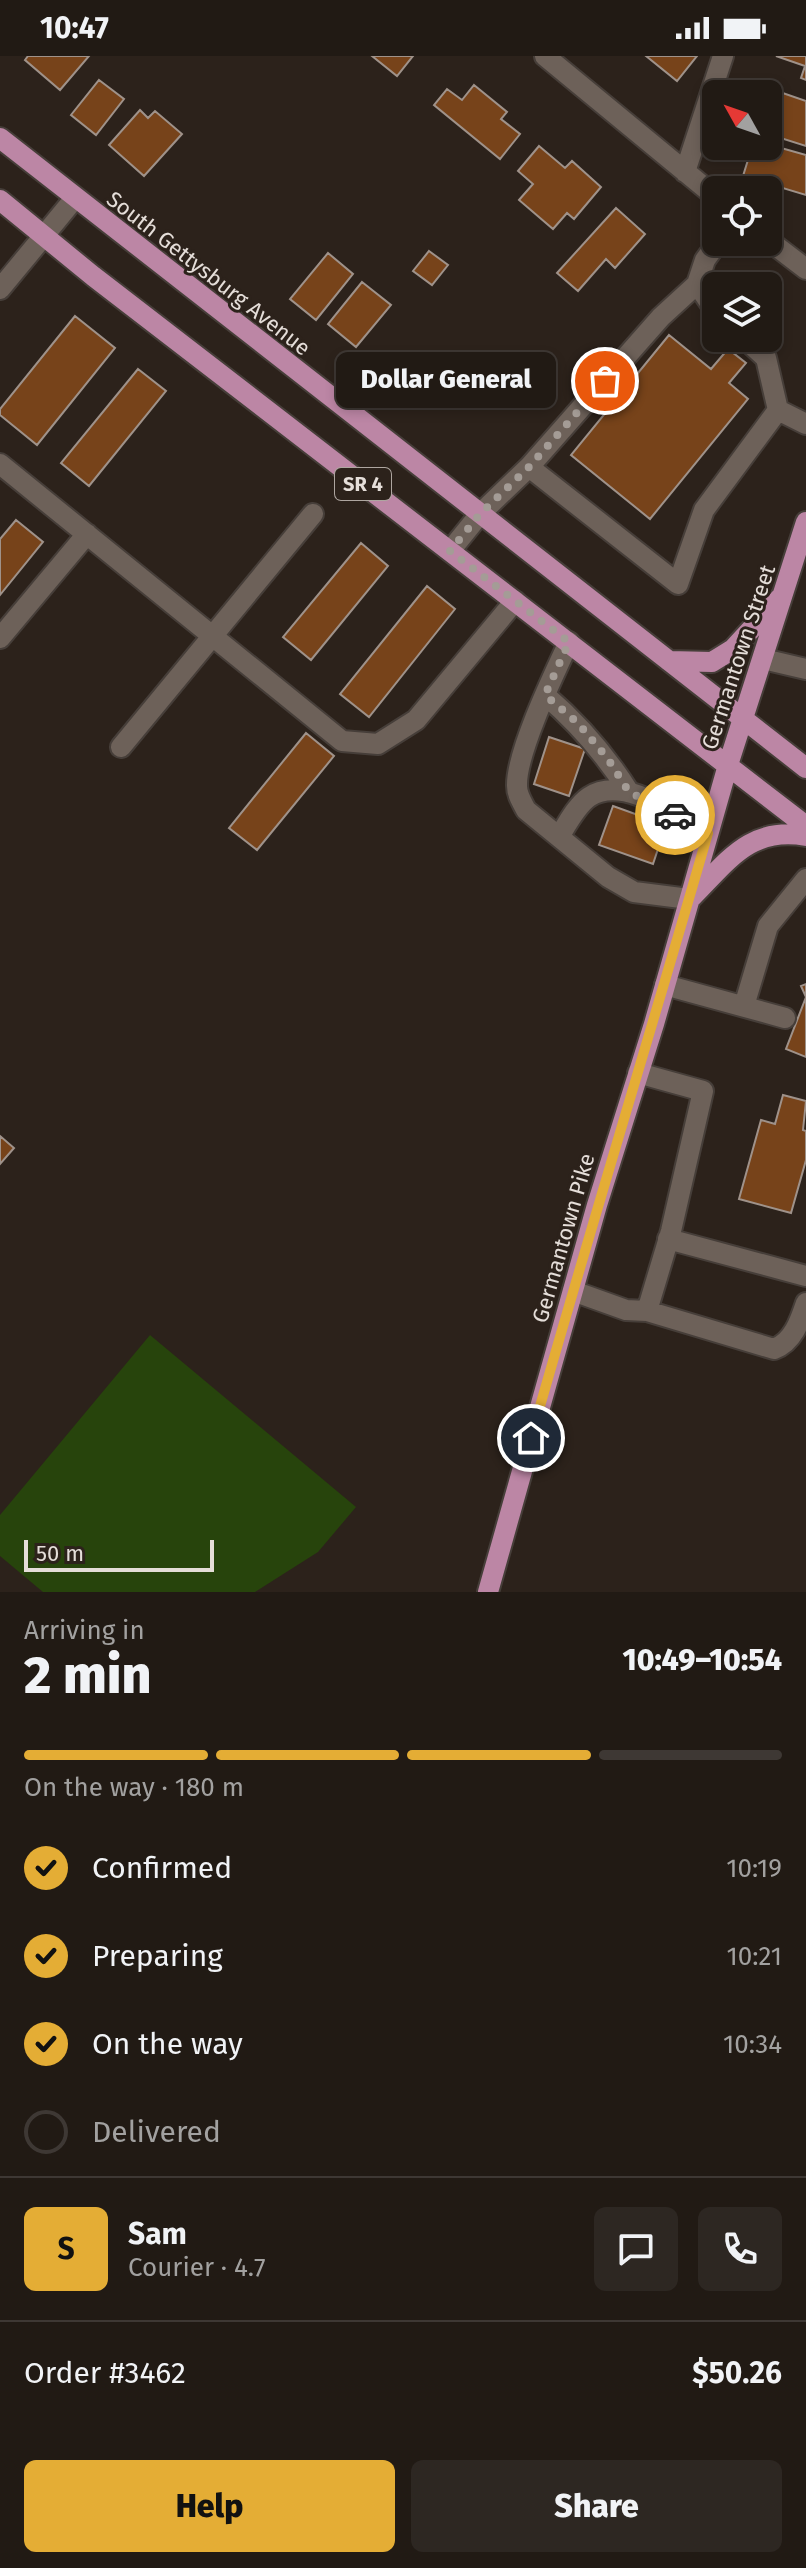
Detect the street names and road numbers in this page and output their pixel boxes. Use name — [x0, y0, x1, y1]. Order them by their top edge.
street label: South Gettysburg Avenue — [101, 185, 316, 361]
road number: SR 4 — [335, 468, 391, 500]
street label: Germantown Street — [696, 561, 781, 753]
street label: Germantown Pike — [526, 1150, 601, 1326]

